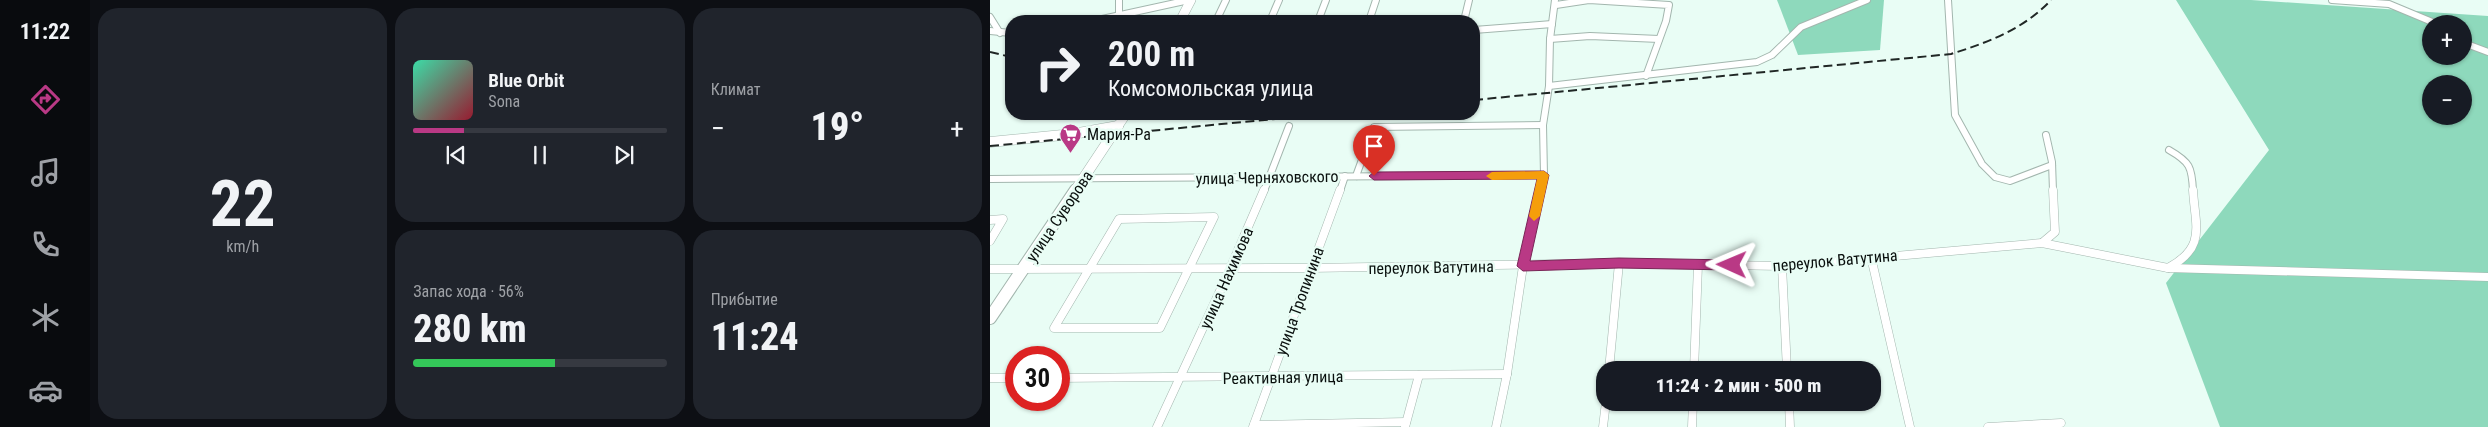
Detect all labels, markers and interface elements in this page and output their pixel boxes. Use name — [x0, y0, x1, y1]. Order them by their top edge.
map controls — [2422, 15, 2472, 125]
button: + — [2422, 15, 2472, 65]
text: 11:22 — [20, 19, 70, 44]
text: 200 m — [1108, 34, 1195, 75]
icon: right — [1025, 35, 1090, 100]
text: Blue Orbit — [488, 69, 564, 92]
button: − — [2422, 75, 2472, 125]
text: Комсомольская улица — [1108, 76, 1314, 101]
text: Климат — [711, 80, 761, 99]
icon: directions — [28, 82, 63, 117]
text: Sona — [488, 92, 520, 111]
text: 19° — [811, 105, 864, 149]
text: − — [711, 112, 725, 145]
text: + — [950, 112, 964, 145]
supermarket icon: Мария-Ра — [1059, 122, 1083, 153]
place label: Мария-Ра — [1087, 125, 1151, 144]
pin — [1353, 125, 1395, 176]
icon: arrive — [1360, 132, 1388, 160]
icon: previous — [442, 141, 470, 169]
icon: pause — [526, 141, 554, 169]
icon: next — [610, 141, 638, 169]
icon: music — [28, 155, 63, 190]
text: 22 — [210, 166, 276, 242]
street label: улица Суворова — [1022, 167, 1097, 265]
street label: улица Черняховского — [1195, 167, 1339, 188]
street label: улица Нахимова — [1196, 224, 1257, 332]
icon: phone — [28, 227, 63, 262]
text: km/h — [226, 237, 259, 256]
position arrow — [1705, 238, 1757, 290]
street label: улица Тропинина — [1271, 244, 1328, 358]
street label: переулок Ватутина — [1772, 246, 1898, 275]
street label: переулок Ватутина — [1368, 257, 1494, 278]
text: Запас хода · 56% — [413, 282, 524, 301]
text: Прибытие — [711, 290, 778, 309]
icon: climate — [28, 300, 63, 335]
text: 280 km — [413, 307, 527, 351]
text: 11:24 — [711, 315, 799, 359]
speed limit sign: 30 — [1005, 346, 1070, 411]
street label: Реактивная улица — [1223, 367, 1343, 388]
icon: car — [28, 373, 63, 408]
text: 11:24 · 2 мин · 500 m — [1656, 374, 1821, 397]

